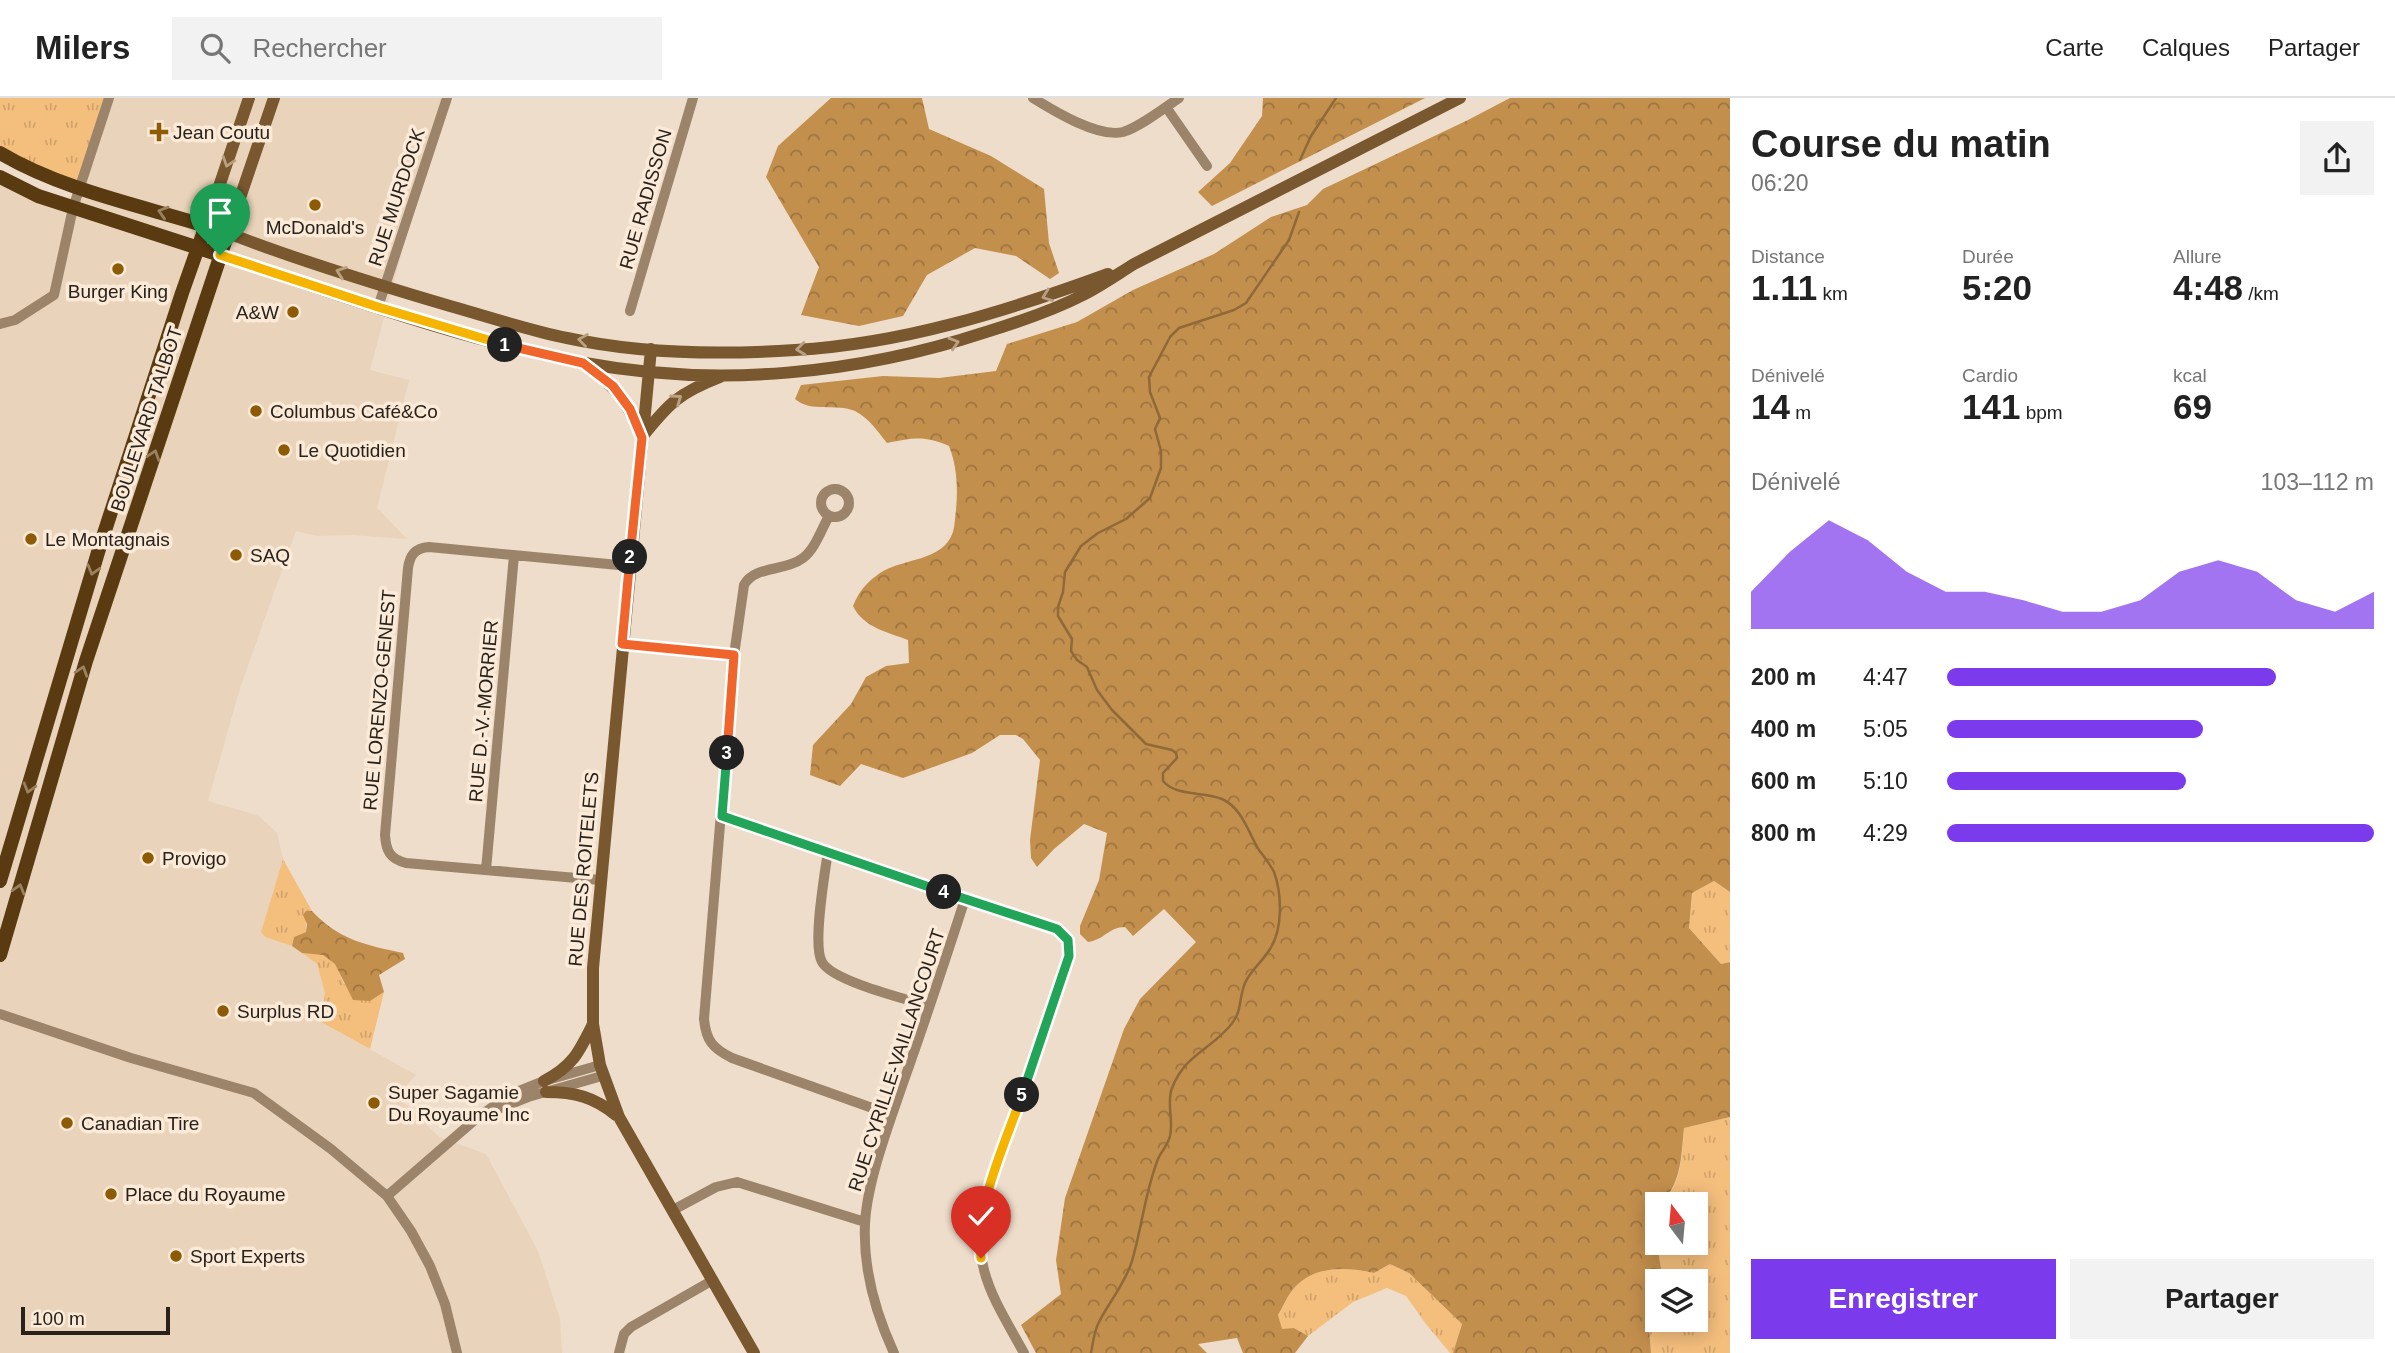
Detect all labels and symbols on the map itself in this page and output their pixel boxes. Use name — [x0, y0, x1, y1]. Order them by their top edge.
place label: Jean Coutu — [173, 122, 270, 143]
marker: Jean Coutu — [151, 124, 167, 140]
street label: RUE MURDOCK — [364, 125, 429, 269]
street label: RUE RADISSON — [615, 127, 676, 272]
one-way arrow — [221, 155, 236, 167]
pin — [190, 183, 250, 255]
marker: McDonald's — [307, 197, 323, 213]
one-way arrow — [157, 206, 169, 221]
place label: McDonald's — [266, 217, 364, 238]
marker: Burger King — [110, 261, 126, 277]
one-way arrow — [335, 266, 347, 280]
place label: Burger King — [68, 281, 168, 302]
one-way arrow — [1042, 287, 1054, 301]
place label: A&W — [236, 302, 279, 323]
marker: A&W — [285, 304, 301, 320]
street label: BOULEVARD TALBOT — [107, 324, 186, 514]
pin: 1 — [488, 328, 522, 362]
one-way arrow — [577, 333, 589, 348]
one-way arrow — [947, 336, 959, 351]
one-way arrow — [795, 342, 807, 357]
one-way arrow — [669, 395, 682, 407]
place label: Columbus Café&Co — [270, 401, 438, 422]
marker: Columbus Café&Co — [248, 403, 264, 419]
place label: Le Quotidien — [298, 440, 406, 461]
marker: Le Quotidien — [276, 442, 292, 458]
one-way arrow — [146, 449, 161, 461]
place label: Le Montagnais — [45, 529, 170, 550]
marker: Le Montagnais — [23, 531, 39, 547]
pin: 2 — [612, 540, 648, 574]
place label: SAQ — [250, 545, 290, 566]
marker: SAQ — [228, 547, 244, 563]
one-way arrow — [87, 563, 102, 575]
street label: RUE LORENZO-GENEST — [359, 588, 400, 811]
street label: RUE D.-V.-MORRIER — [465, 619, 502, 803]
one-way arrow — [74, 665, 89, 677]
pin: 3 — [710, 736, 744, 770]
street label: RUE DES ROITELETS — [565, 771, 602, 967]
one-way arrow — [22, 782, 37, 794]
place label: Provigo — [162, 848, 226, 869]
marker: Provigo — [140, 850, 156, 866]
pin: 4 — [926, 874, 962, 910]
one-way arrow — [10, 883, 25, 895]
street label: RUE CYRILLE-VAILLANCOURT — [844, 926, 949, 1194]
place label: Surplus RD — [237, 1001, 334, 1022]
marker: Surplus RD — [215, 1003, 231, 1019]
pin: 5 — [1004, 1077, 1040, 1112]
place label: Super Sagamie Du Royaume Inc — [388, 1082, 530, 1125]
marker: Super Sagamie Du Royaume Inc — [366, 1095, 382, 1111]
place label: Canadian Tire — [81, 1113, 199, 1134]
marker: Canadian Tire — [59, 1115, 75, 1131]
place label: Place du Royaume — [125, 1184, 286, 1205]
marker: Place du Royaume — [103, 1186, 119, 1202]
pin — [951, 1186, 1011, 1258]
north arrow — [1645, 1192, 1708, 1255]
place label: Sport Experts — [190, 1246, 305, 1267]
marker: Sport Experts — [168, 1248, 184, 1264]
scale bar — [21, 1304, 170, 1336]

